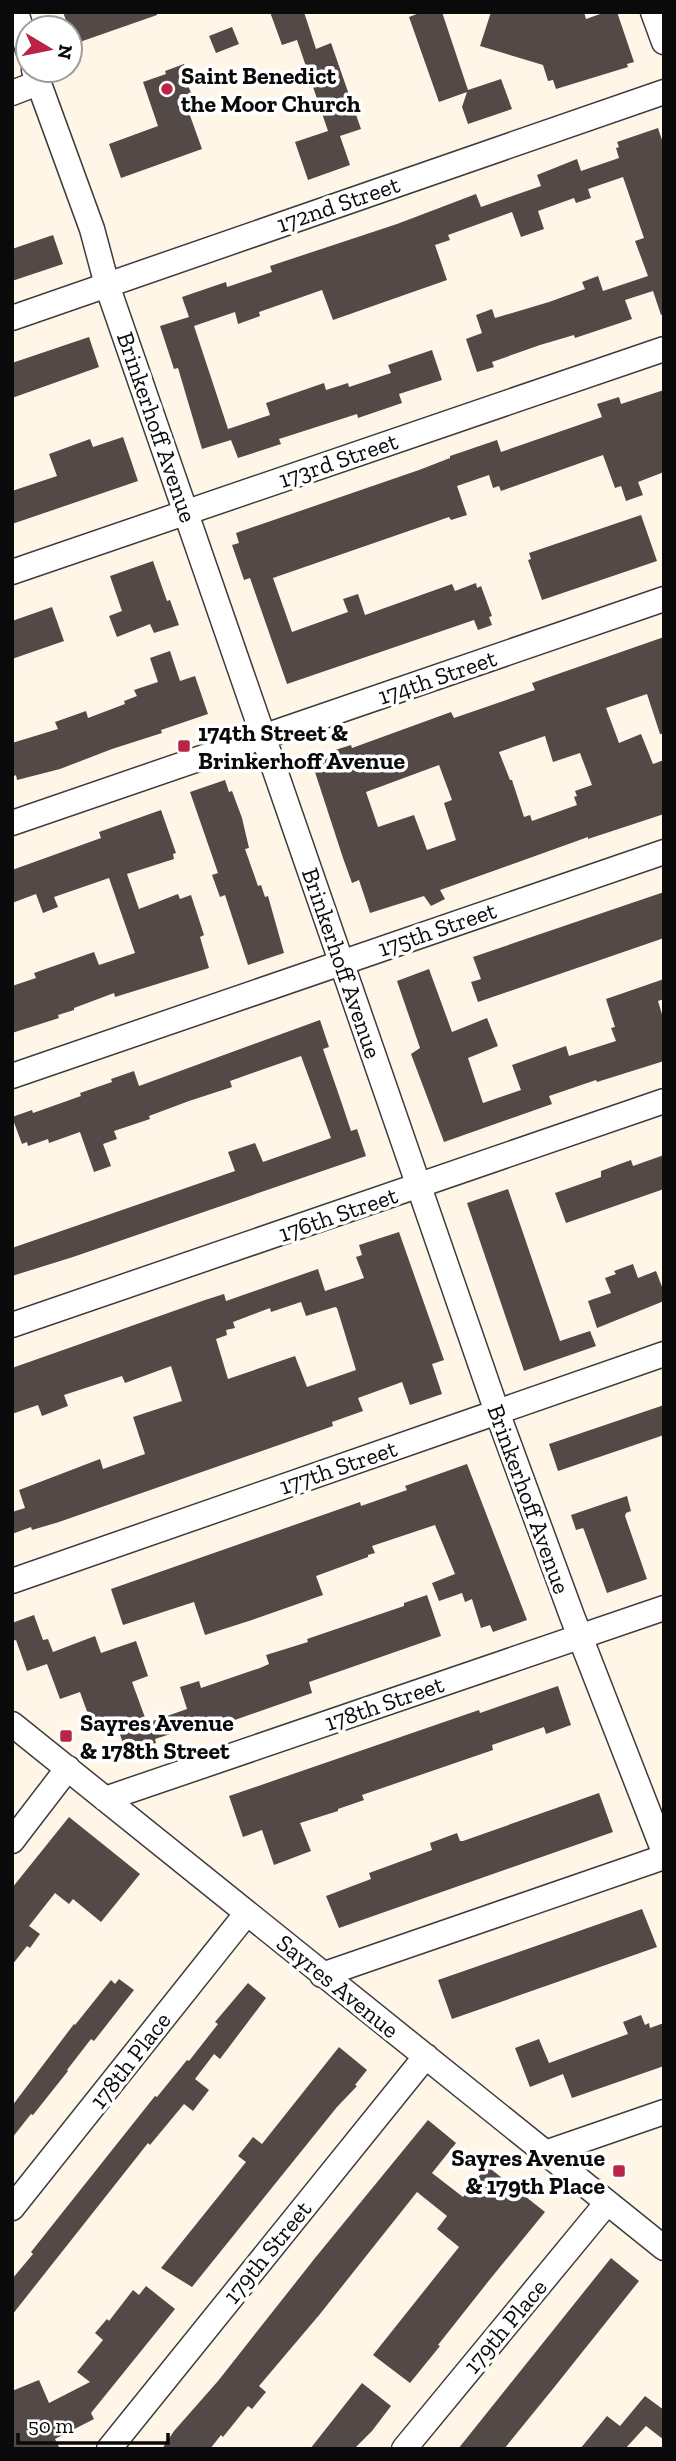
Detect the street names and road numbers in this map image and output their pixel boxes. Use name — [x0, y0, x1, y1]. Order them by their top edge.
street label: 172nd Street — [273, 169, 403, 239]
street label: Brinkerhoff Avenue — [111, 328, 203, 526]
street label: 173rd Street — [275, 426, 401, 494]
street label: 174th Street — [374, 643, 500, 711]
street label: Brinkerhoff Avenue — [296, 864, 388, 1062]
street label: 175th Street — [374, 895, 500, 963]
street label: 176th Street — [275, 1180, 401, 1248]
street label: Brinkerhoff Avenue — [481, 1400, 577, 1598]
street label: 177th Street — [275, 1433, 401, 1501]
street label: 178th Street — [321, 1669, 447, 1737]
street label: Sayres Avenue — [271, 1928, 405, 2044]
street label: 178th Place — [83, 2006, 177, 2114]
street label: 179th Street — [217, 2195, 317, 2309]
street label: 179th Place — [457, 2273, 553, 2379]

